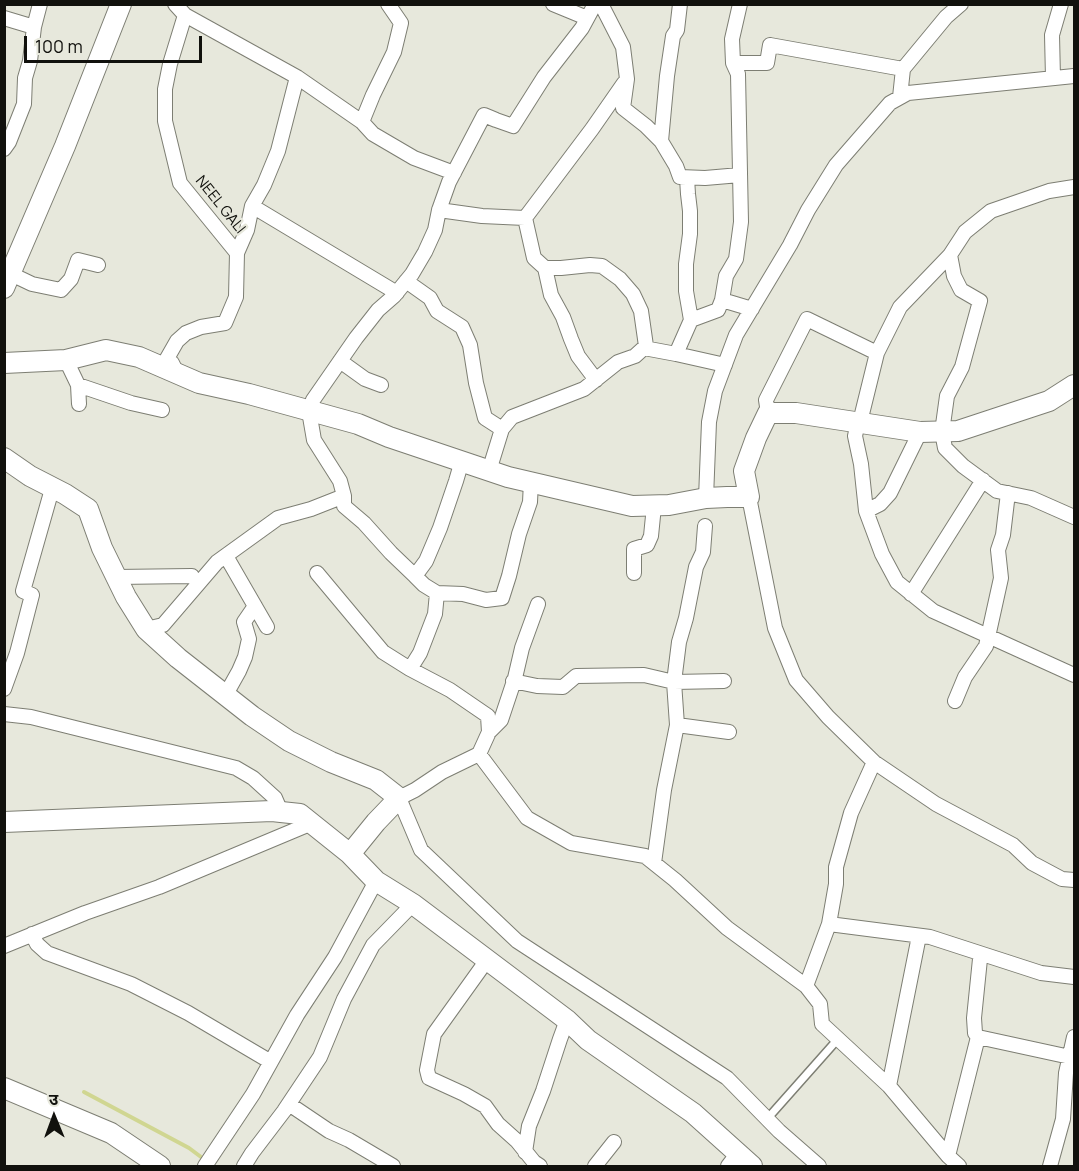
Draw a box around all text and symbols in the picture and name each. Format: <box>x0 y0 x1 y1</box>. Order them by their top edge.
scale bar <box>27 24 206 62</box>
text: 100 m <box>35 34 83 58</box>
street label: NEEL GALI <box>191 173 249 237</box>
north arrow <box>24 1087 84 1147</box>
text: उ <box>49 1088 59 1110</box>

